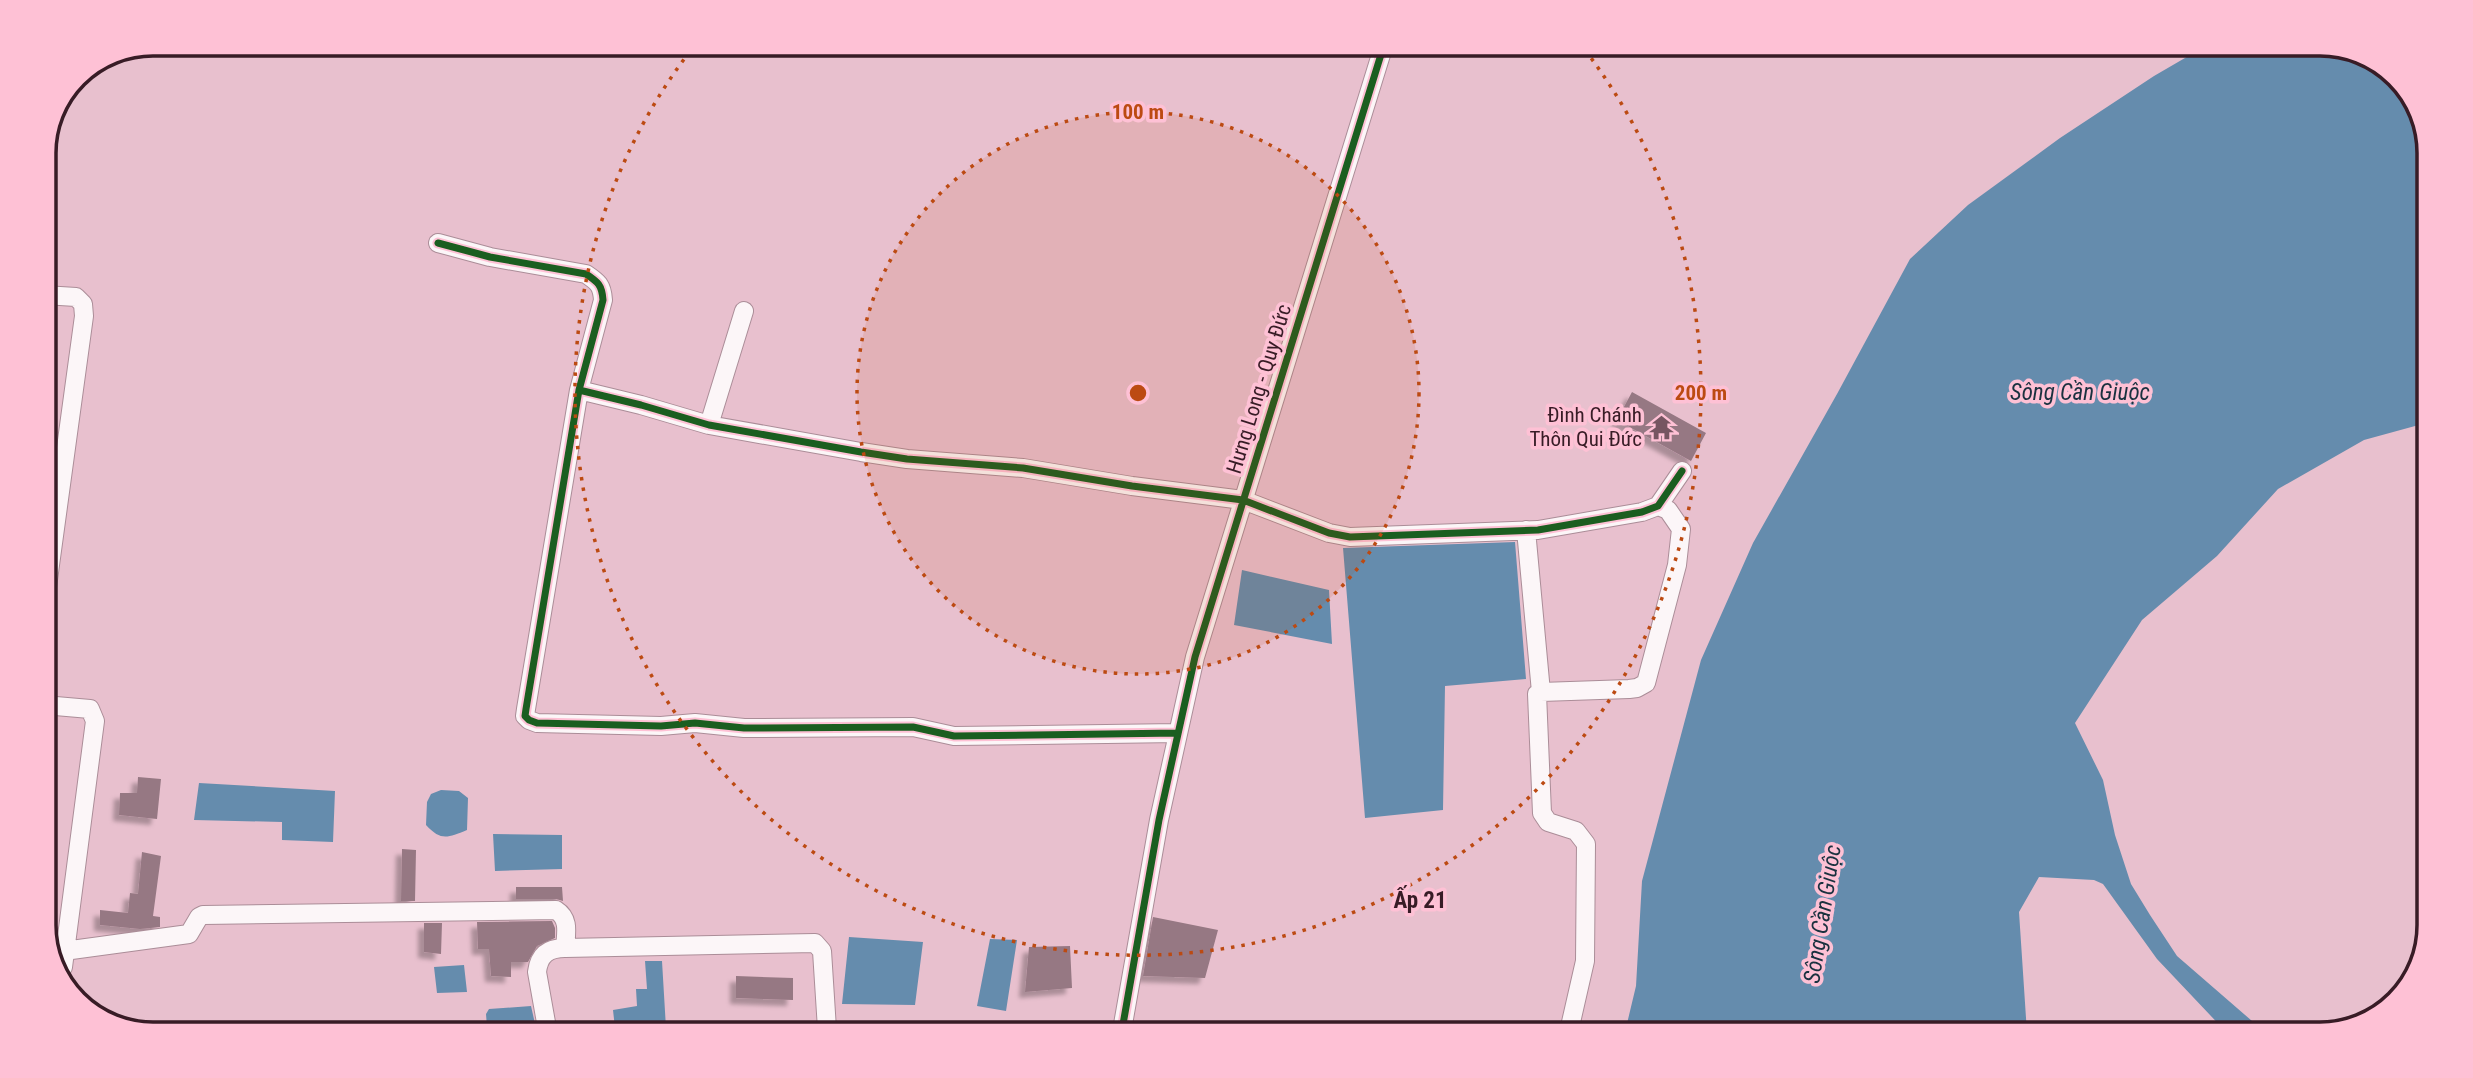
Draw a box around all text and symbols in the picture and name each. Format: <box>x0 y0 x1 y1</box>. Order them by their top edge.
text: 100 m <box>1112 100 1164 124</box>
street label: Hưng Long - Quy Đức <box>1222 301 1296 477</box>
water label: Sông Cần Giuộc <box>2010 379 2150 406</box>
centre of rings <box>1126 381 1150 405</box>
text: 200 m <box>1675 381 1727 405</box>
place label: Đình Chánh Thôn Qui Đức <box>1529 403 1642 451</box>
temple icon: Đình Chánh Thôn Qui Đức <box>1648 413 1676 441</box>
water label: Sông Cần Giuộc <box>1798 843 1847 985</box>
district label: Ấp 21 <box>1393 885 1447 914</box>

